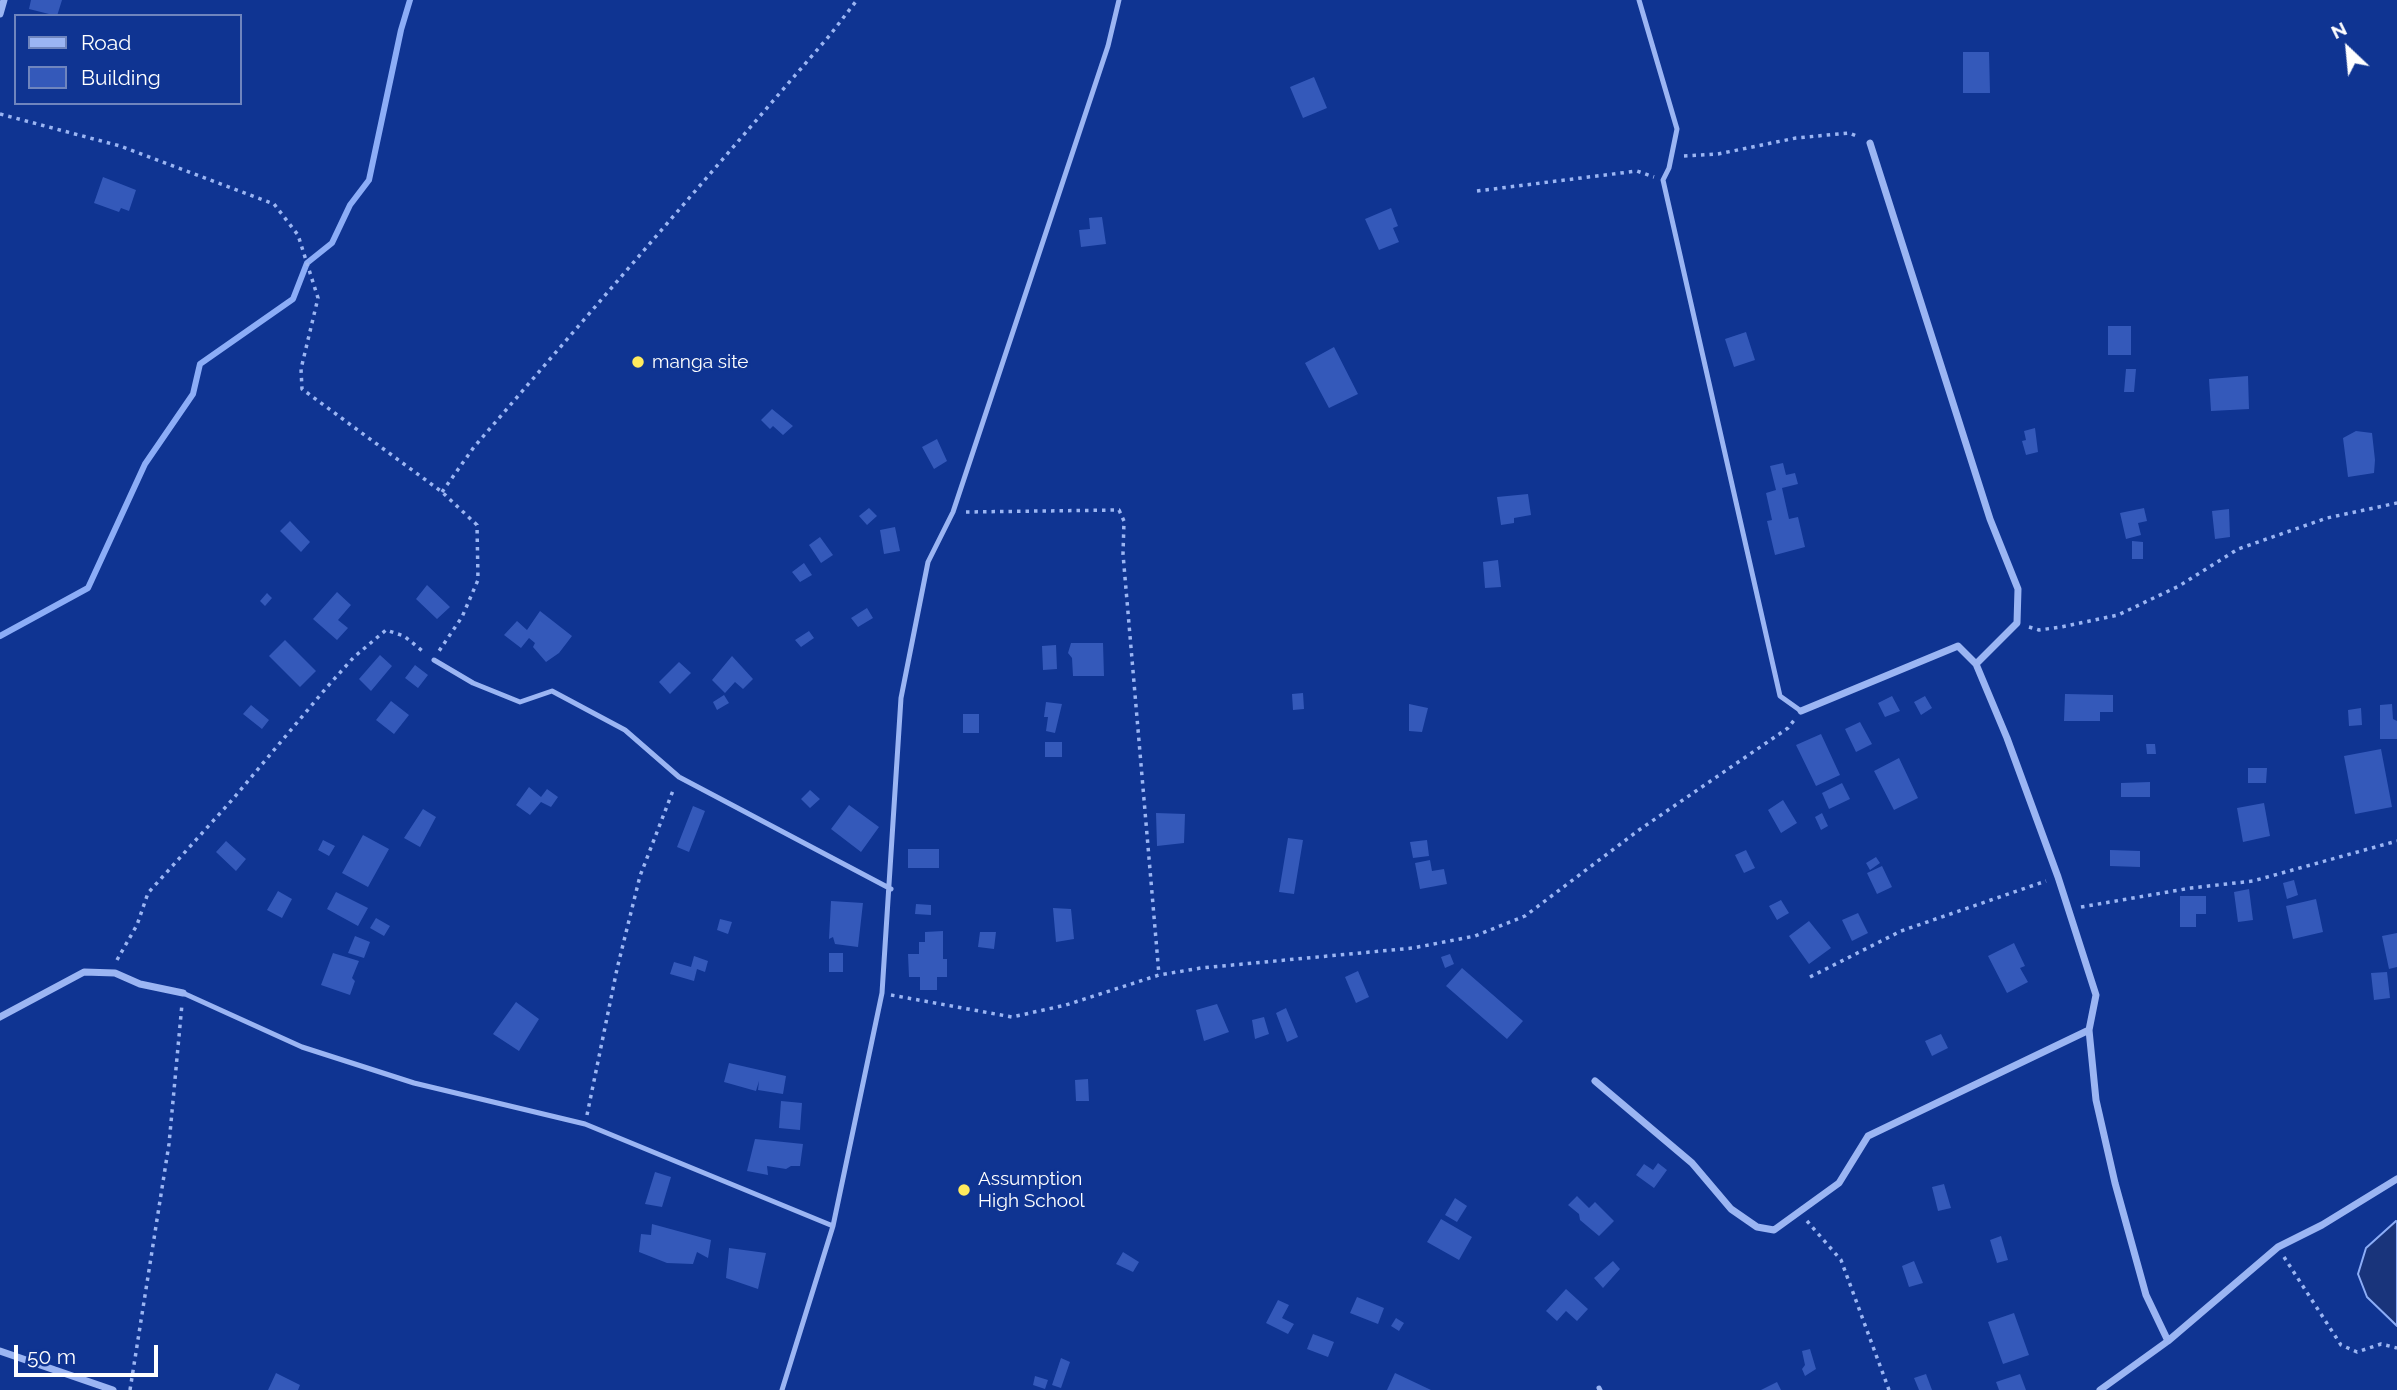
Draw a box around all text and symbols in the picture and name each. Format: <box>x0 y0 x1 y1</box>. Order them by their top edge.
legend <box>14 14 242 105</box>
north arrow <box>2313 14 2383 84</box>
text: N <box>2327 17 2350 43</box>
text: Road <box>81 30 131 55</box>
text: Building <box>81 65 161 90</box>
place label: manga site <box>652 351 749 373</box>
marker: manga site <box>630 354 646 370</box>
place label: Assumption High School <box>978 1168 1085 1212</box>
marker: Assumption High School <box>956 1182 972 1198</box>
scale bar <box>18 1330 161 1374</box>
text: 50 m <box>27 1344 76 1369</box>

